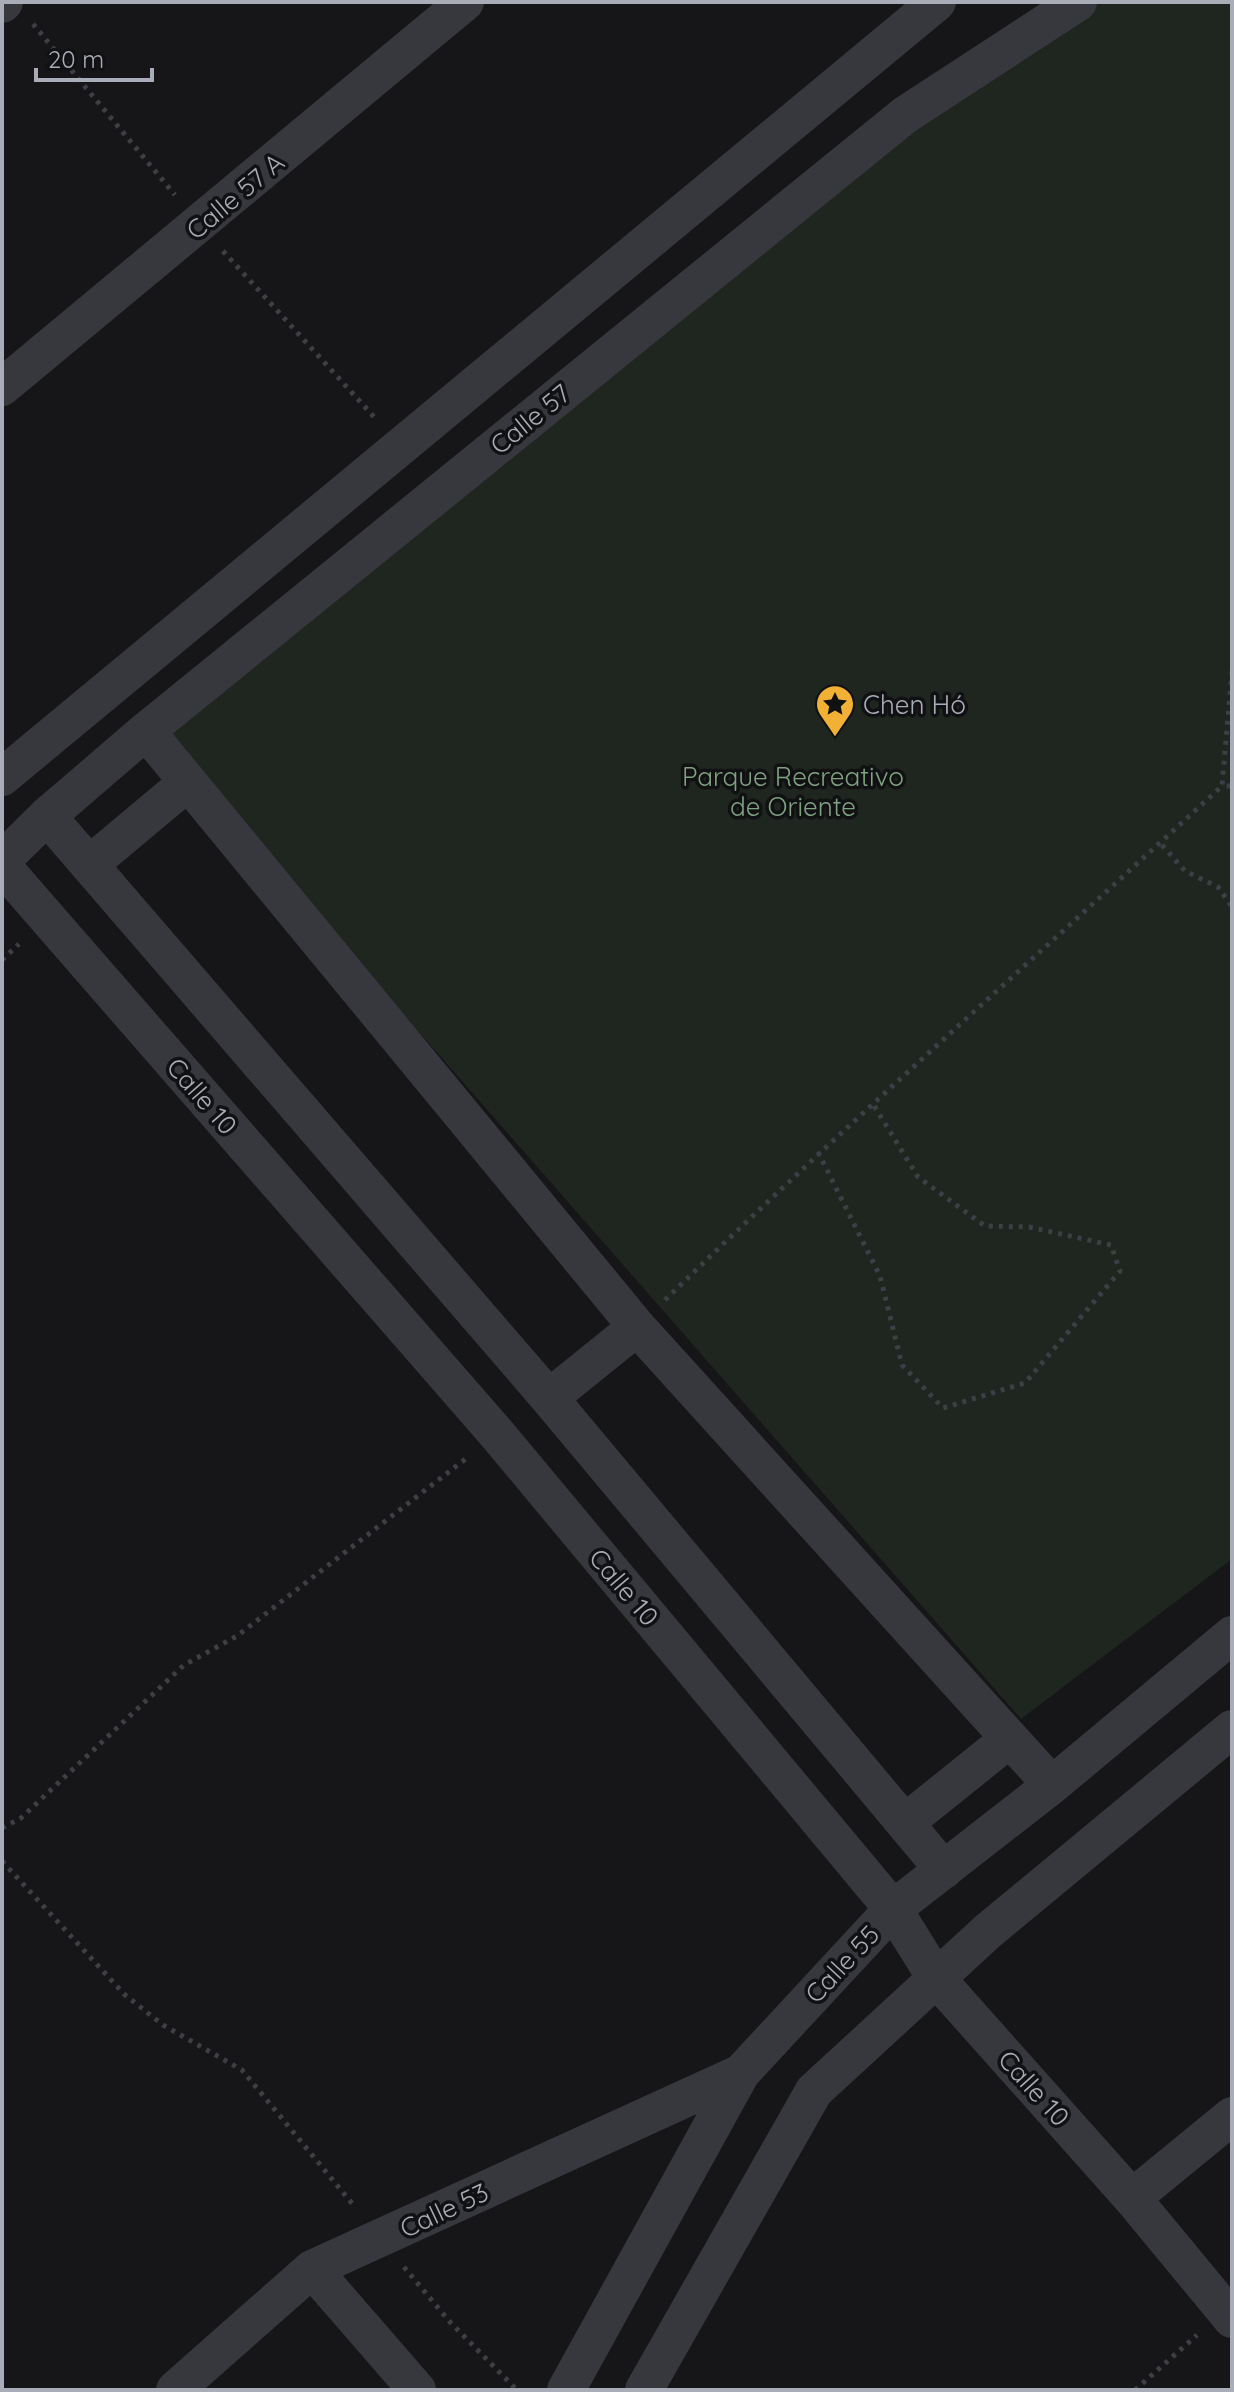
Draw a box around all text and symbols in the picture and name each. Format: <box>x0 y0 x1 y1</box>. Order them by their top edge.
scale bar <box>36 32 152 82</box>
text: 20 m <box>48 44 104 74</box>
street label: Calle 57 A <box>179 145 291 246</box>
street label: Calle 57 <box>483 377 577 461</box>
place icon: Chen Hó <box>814 683 856 738</box>
place label: Chen Hó <box>863 688 966 721</box>
park label: Parque Recreativo de Oriente <box>682 760 904 823</box>
street label: Calle 10 <box>160 1051 244 1141</box>
street label: Calle 10 <box>582 1541 666 1633</box>
street label: Calle 55 <box>798 1918 886 2010</box>
street label: Calle 10 <box>991 2043 1077 2133</box>
street label: Calle 53 <box>394 2175 494 2245</box>

